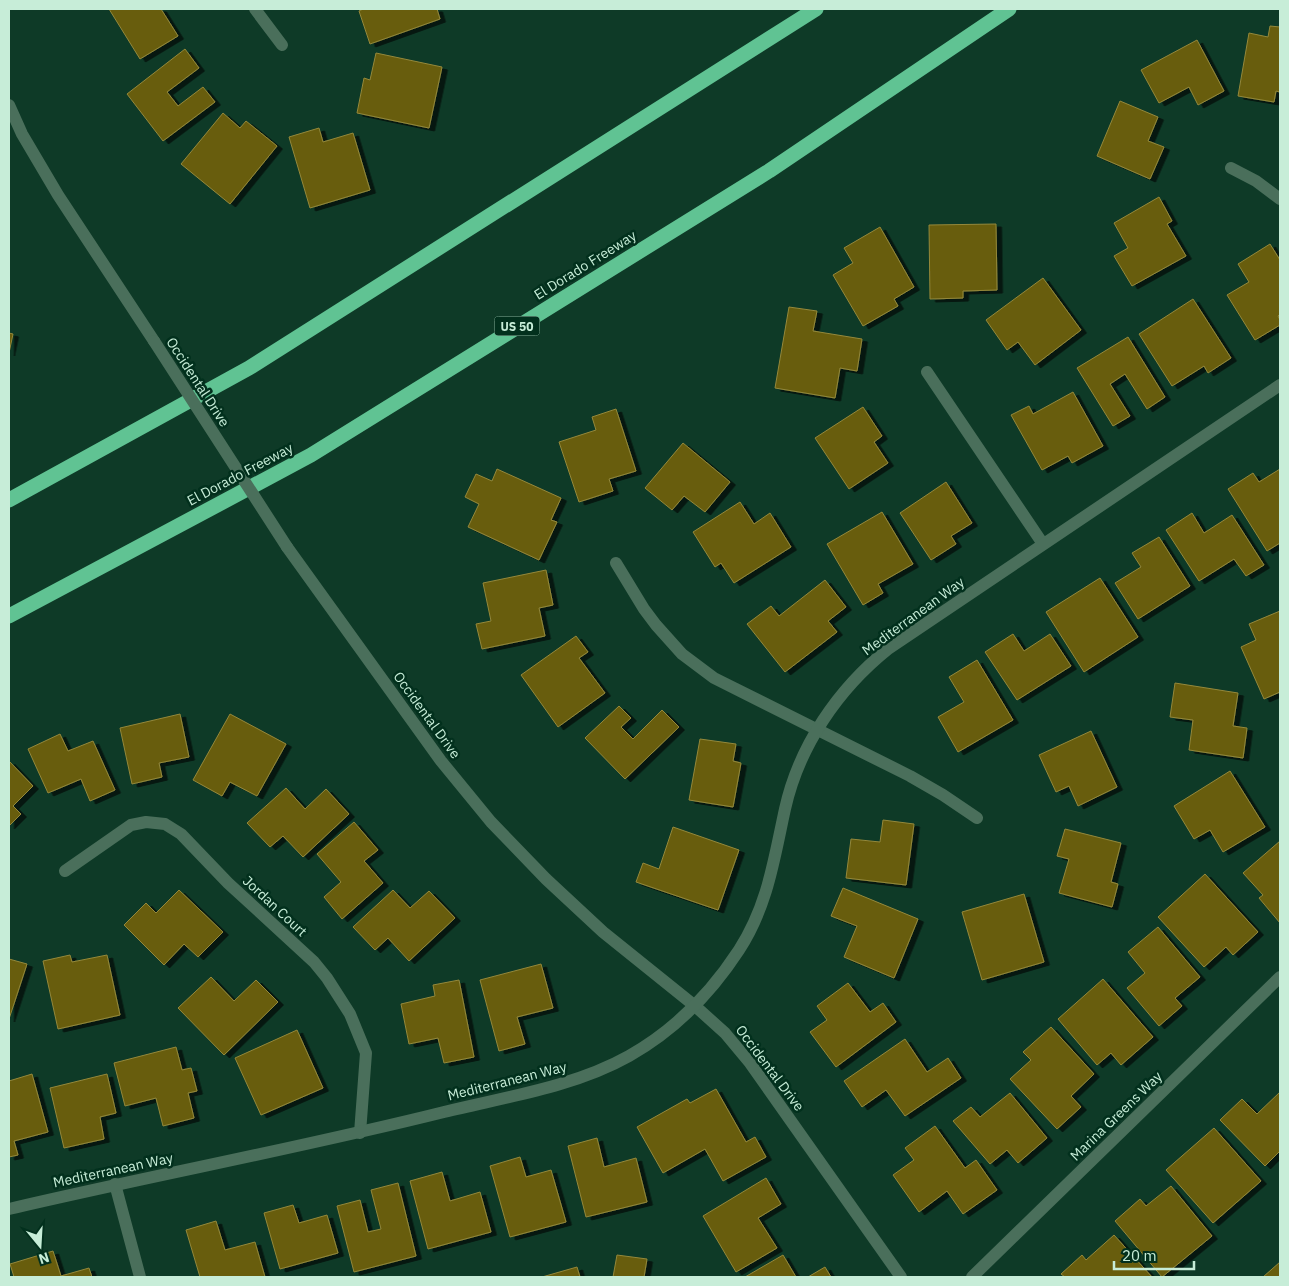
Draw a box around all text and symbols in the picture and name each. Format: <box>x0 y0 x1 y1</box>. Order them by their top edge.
street label: El Dorado Freeway <box>531 226 640 304</box>
road number: US 50 <box>494 316 540 336</box>
street label: Occidental Drive <box>162 334 234 430</box>
street label: El Dorado Freeway <box>184 439 296 509</box>
street label: Mediterranean Way <box>858 573 968 659</box>
street label: Occidental Drive <box>389 668 465 762</box>
street label: Jordan Court <box>239 872 311 940</box>
street label: Occidental Drive <box>732 1021 808 1115</box>
street label: Mediterranean Way <box>446 1058 568 1104</box>
street label: Marina Greens Way <box>1066 1067 1166 1165</box>
street label: Mediterranean Way <box>51 1149 175 1191</box>
north arrow <box>15 1221 65 1271</box>
scale bar <box>1114 1238 1194 1270</box>
text: 20 m <box>1122 1246 1157 1265</box>
text: N <box>36 1248 52 1268</box>

